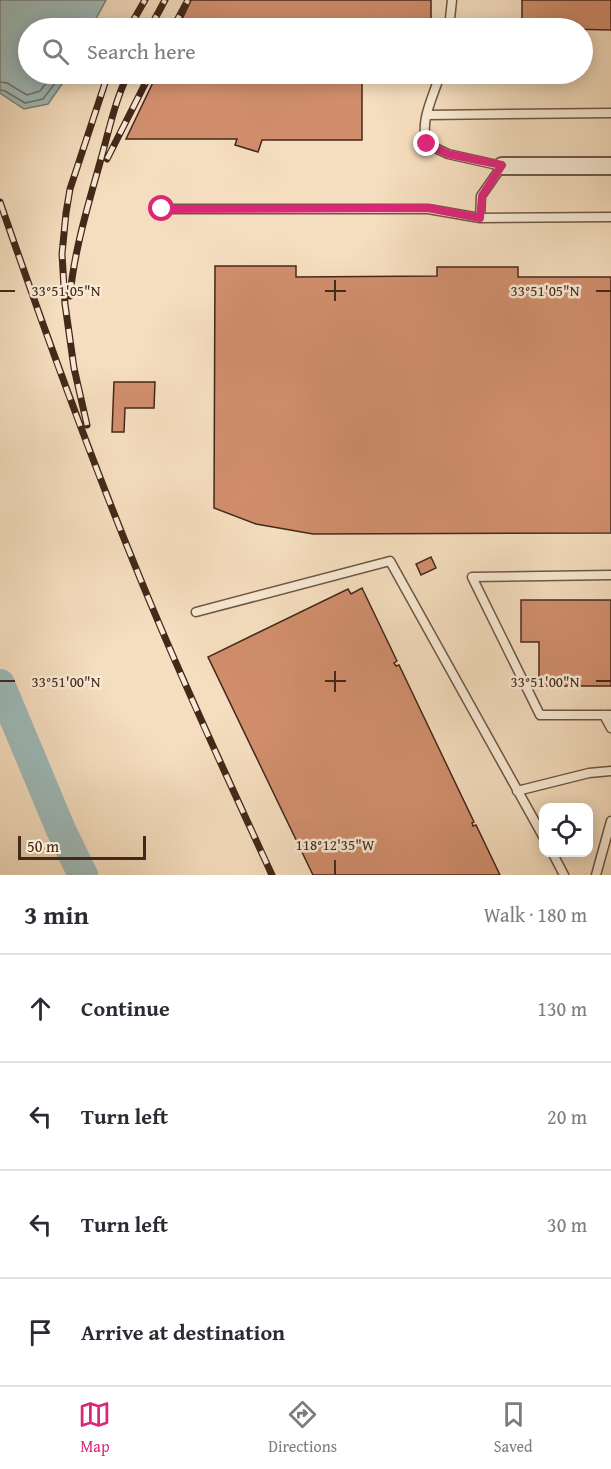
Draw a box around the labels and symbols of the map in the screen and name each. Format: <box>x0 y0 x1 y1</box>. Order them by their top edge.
route end <box>413 130 439 156</box>
route start <box>148 195 174 221</box>
text: 33°51'05"N <box>32 280 101 301</box>
text: 33°51'05"N <box>511 280 580 301</box>
text: 33°51'00"N <box>32 671 101 692</box>
text: 33°51'00"N <box>511 671 580 692</box>
scale bar <box>18 833 146 860</box>
text: 118°12'35"W <box>295 834 375 855</box>

